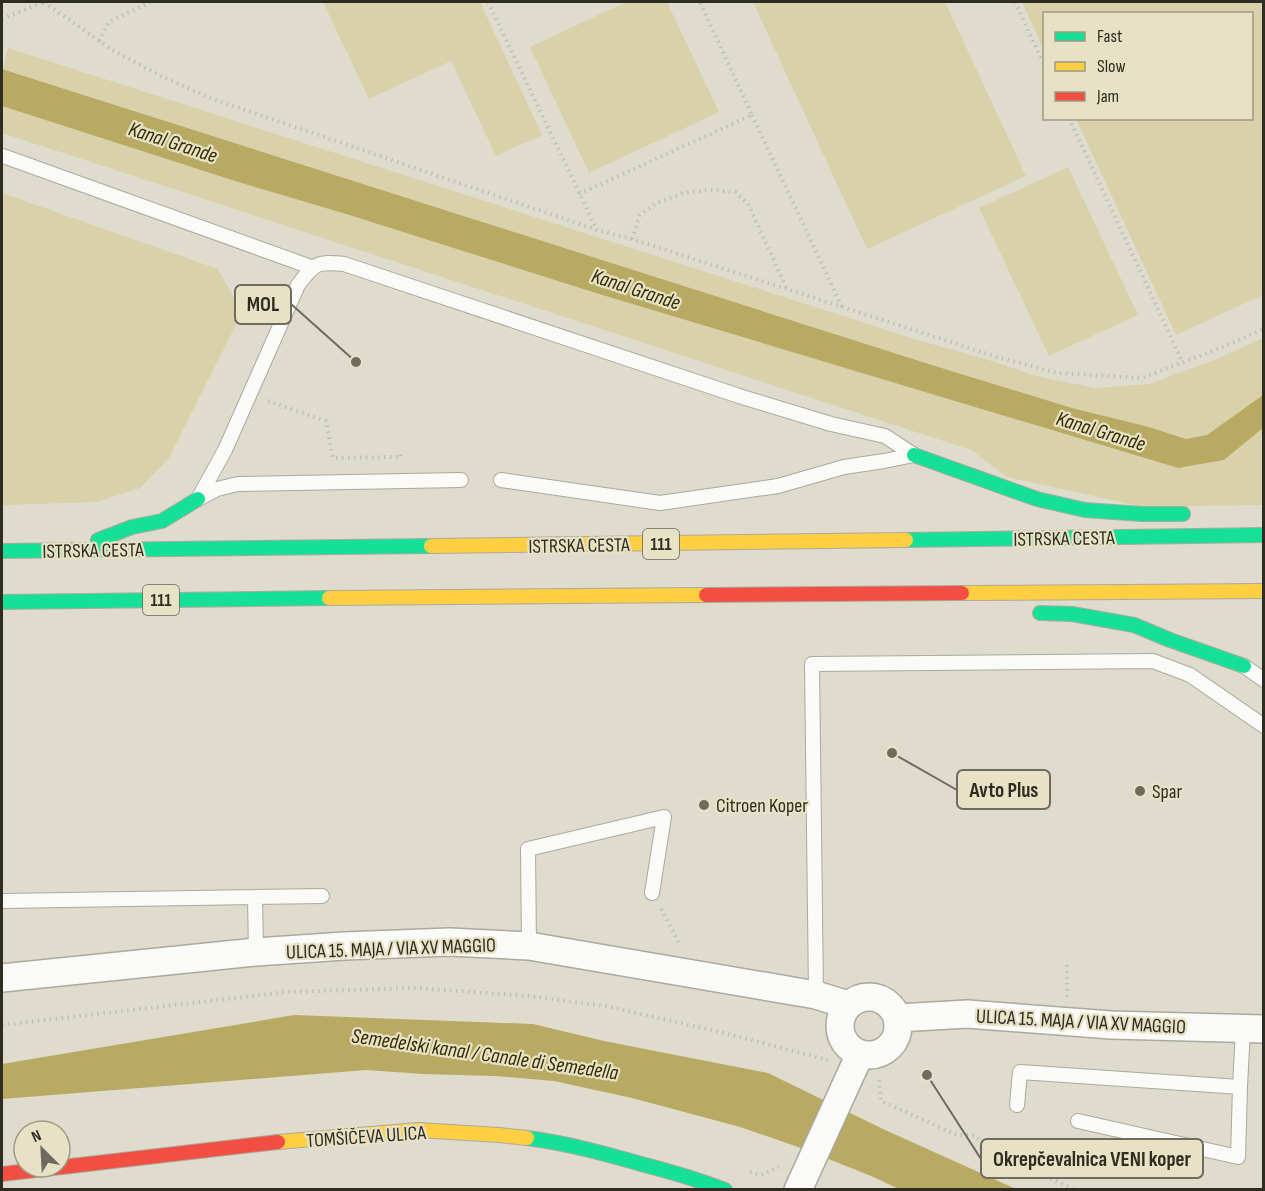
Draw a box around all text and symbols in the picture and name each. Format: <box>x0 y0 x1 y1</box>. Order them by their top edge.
legend <box>1043 12 1253 120</box>
text: Fast <box>1097 26 1123 47</box>
text: Slow <box>1097 56 1126 77</box>
text: Jam <box>1096 86 1119 107</box>
water label: Kanal Grande <box>125 116 220 169</box>
water label: Kanal Grande <box>588 263 683 316</box>
callout: MOL <box>235 285 291 324</box>
text: MOL <box>247 292 279 317</box>
water label: Kanal Grande <box>1053 406 1148 457</box>
street label: ISTRSKA CESTA <box>1013 526 1115 552</box>
road number: 111 <box>643 529 679 559</box>
street label: ISTRSKA CESTA <box>528 533 630 559</box>
street label: ISTRSKA CESTA <box>42 538 144 564</box>
road number: 111 <box>143 585 179 615</box>
callout: Avto Plus <box>957 770 1050 809</box>
text: Avto Plus <box>969 778 1038 803</box>
place label: Spar <box>1152 780 1183 804</box>
marker: Spar <box>1133 784 1147 798</box>
place label: Citroen Koper <box>716 794 808 818</box>
marker: Citroen Koper <box>697 798 711 812</box>
street label: ULICA 15. MAJA / VIA XV MAGGIO <box>286 933 496 965</box>
street label: ULICA 15. MAJA / VIA XV MAGGIO <box>975 1005 1186 1039</box>
water label: Semedelski kanal / Canale di Semedella <box>350 1023 620 1086</box>
north arrow <box>12 1119 72 1179</box>
street label: TOMŠIČEVA ULICA <box>305 1121 427 1153</box>
text: N <box>29 1126 44 1147</box>
callout: Okrepčevalnica VENI koper <box>981 1139 1203 1178</box>
text: Okrepčevalnica VENI koper <box>993 1147 1191 1172</box>

